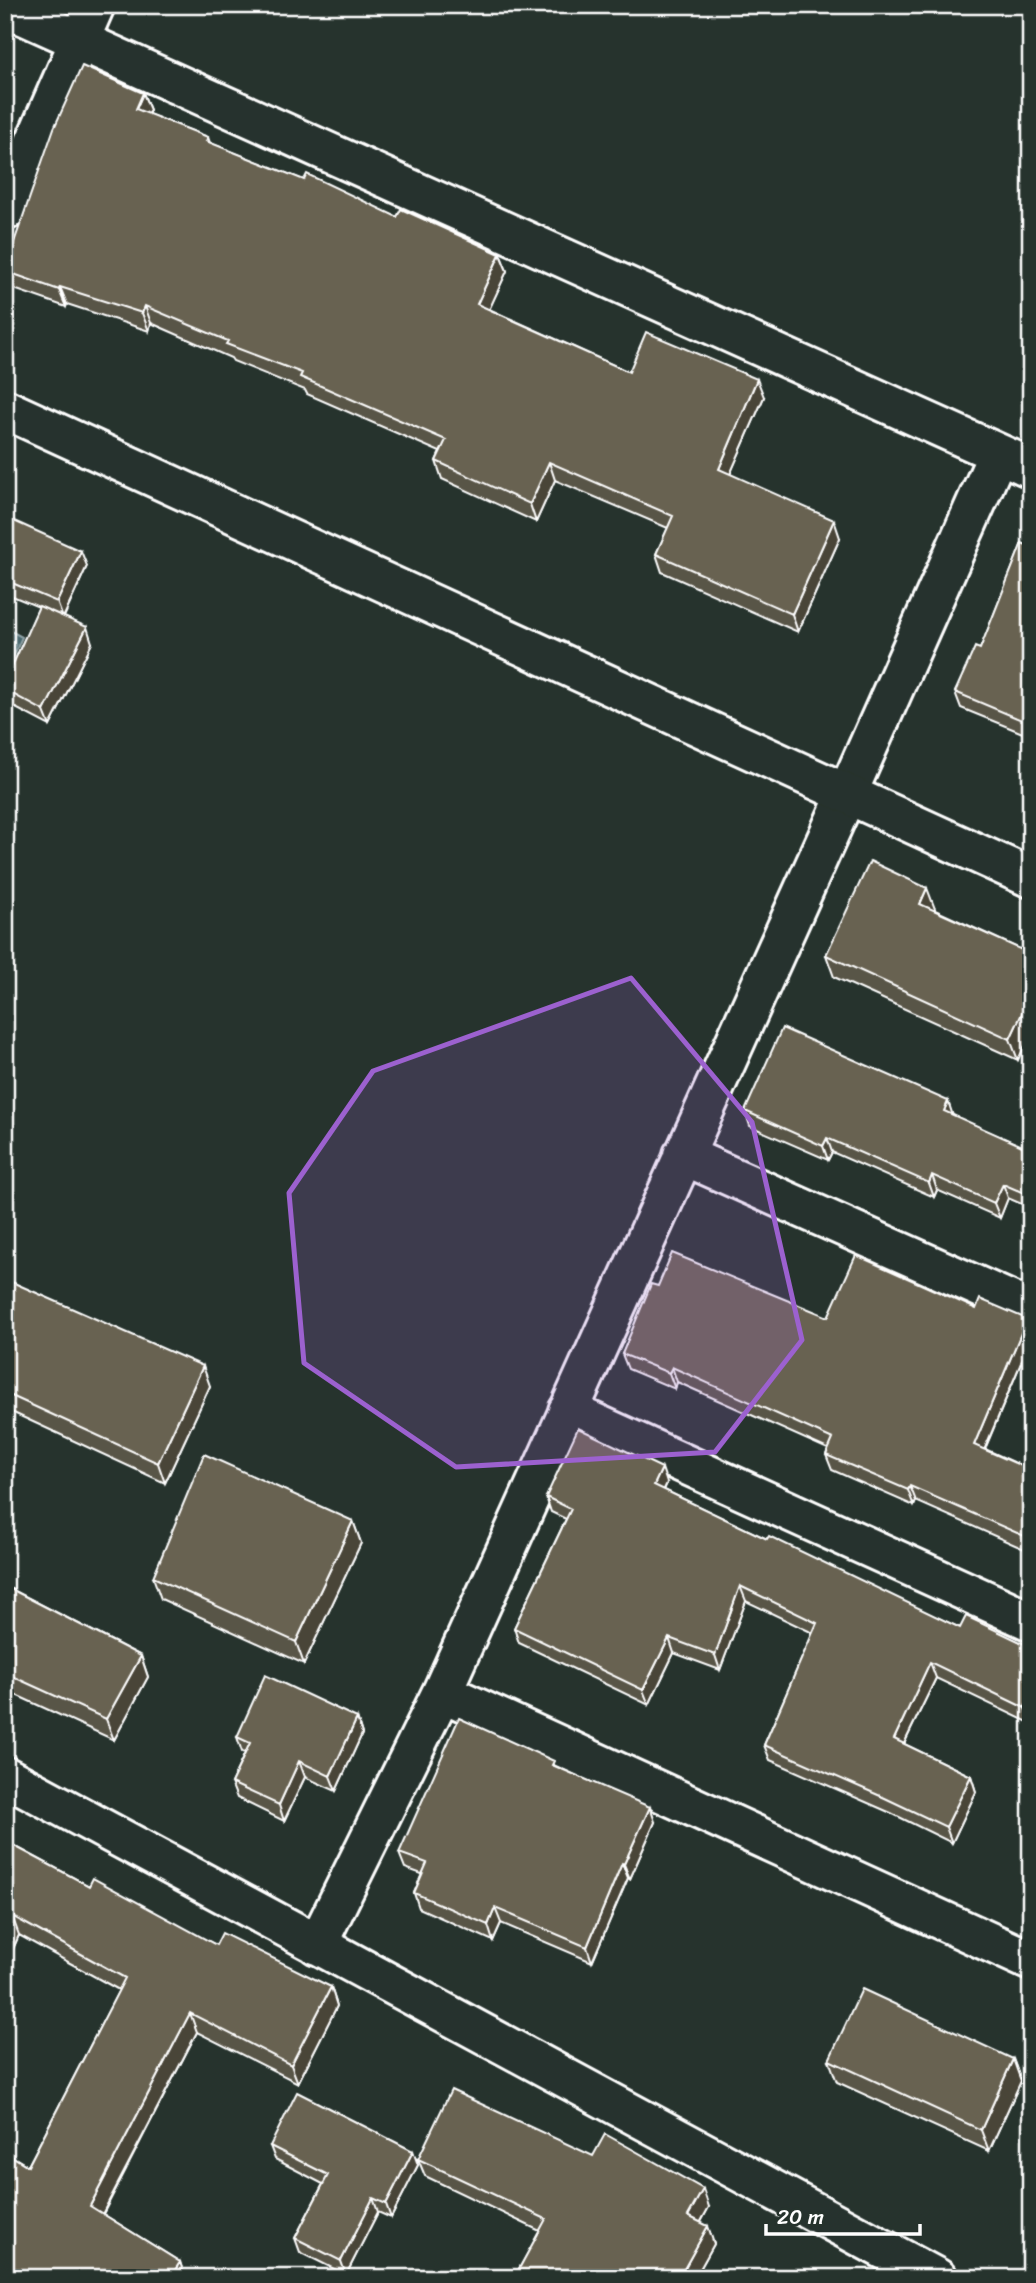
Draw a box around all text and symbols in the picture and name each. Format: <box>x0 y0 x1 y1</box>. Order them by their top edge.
scale bar <box>766 2192 920 2236</box>
text: 20 m <box>777 2198 824 2236</box>

